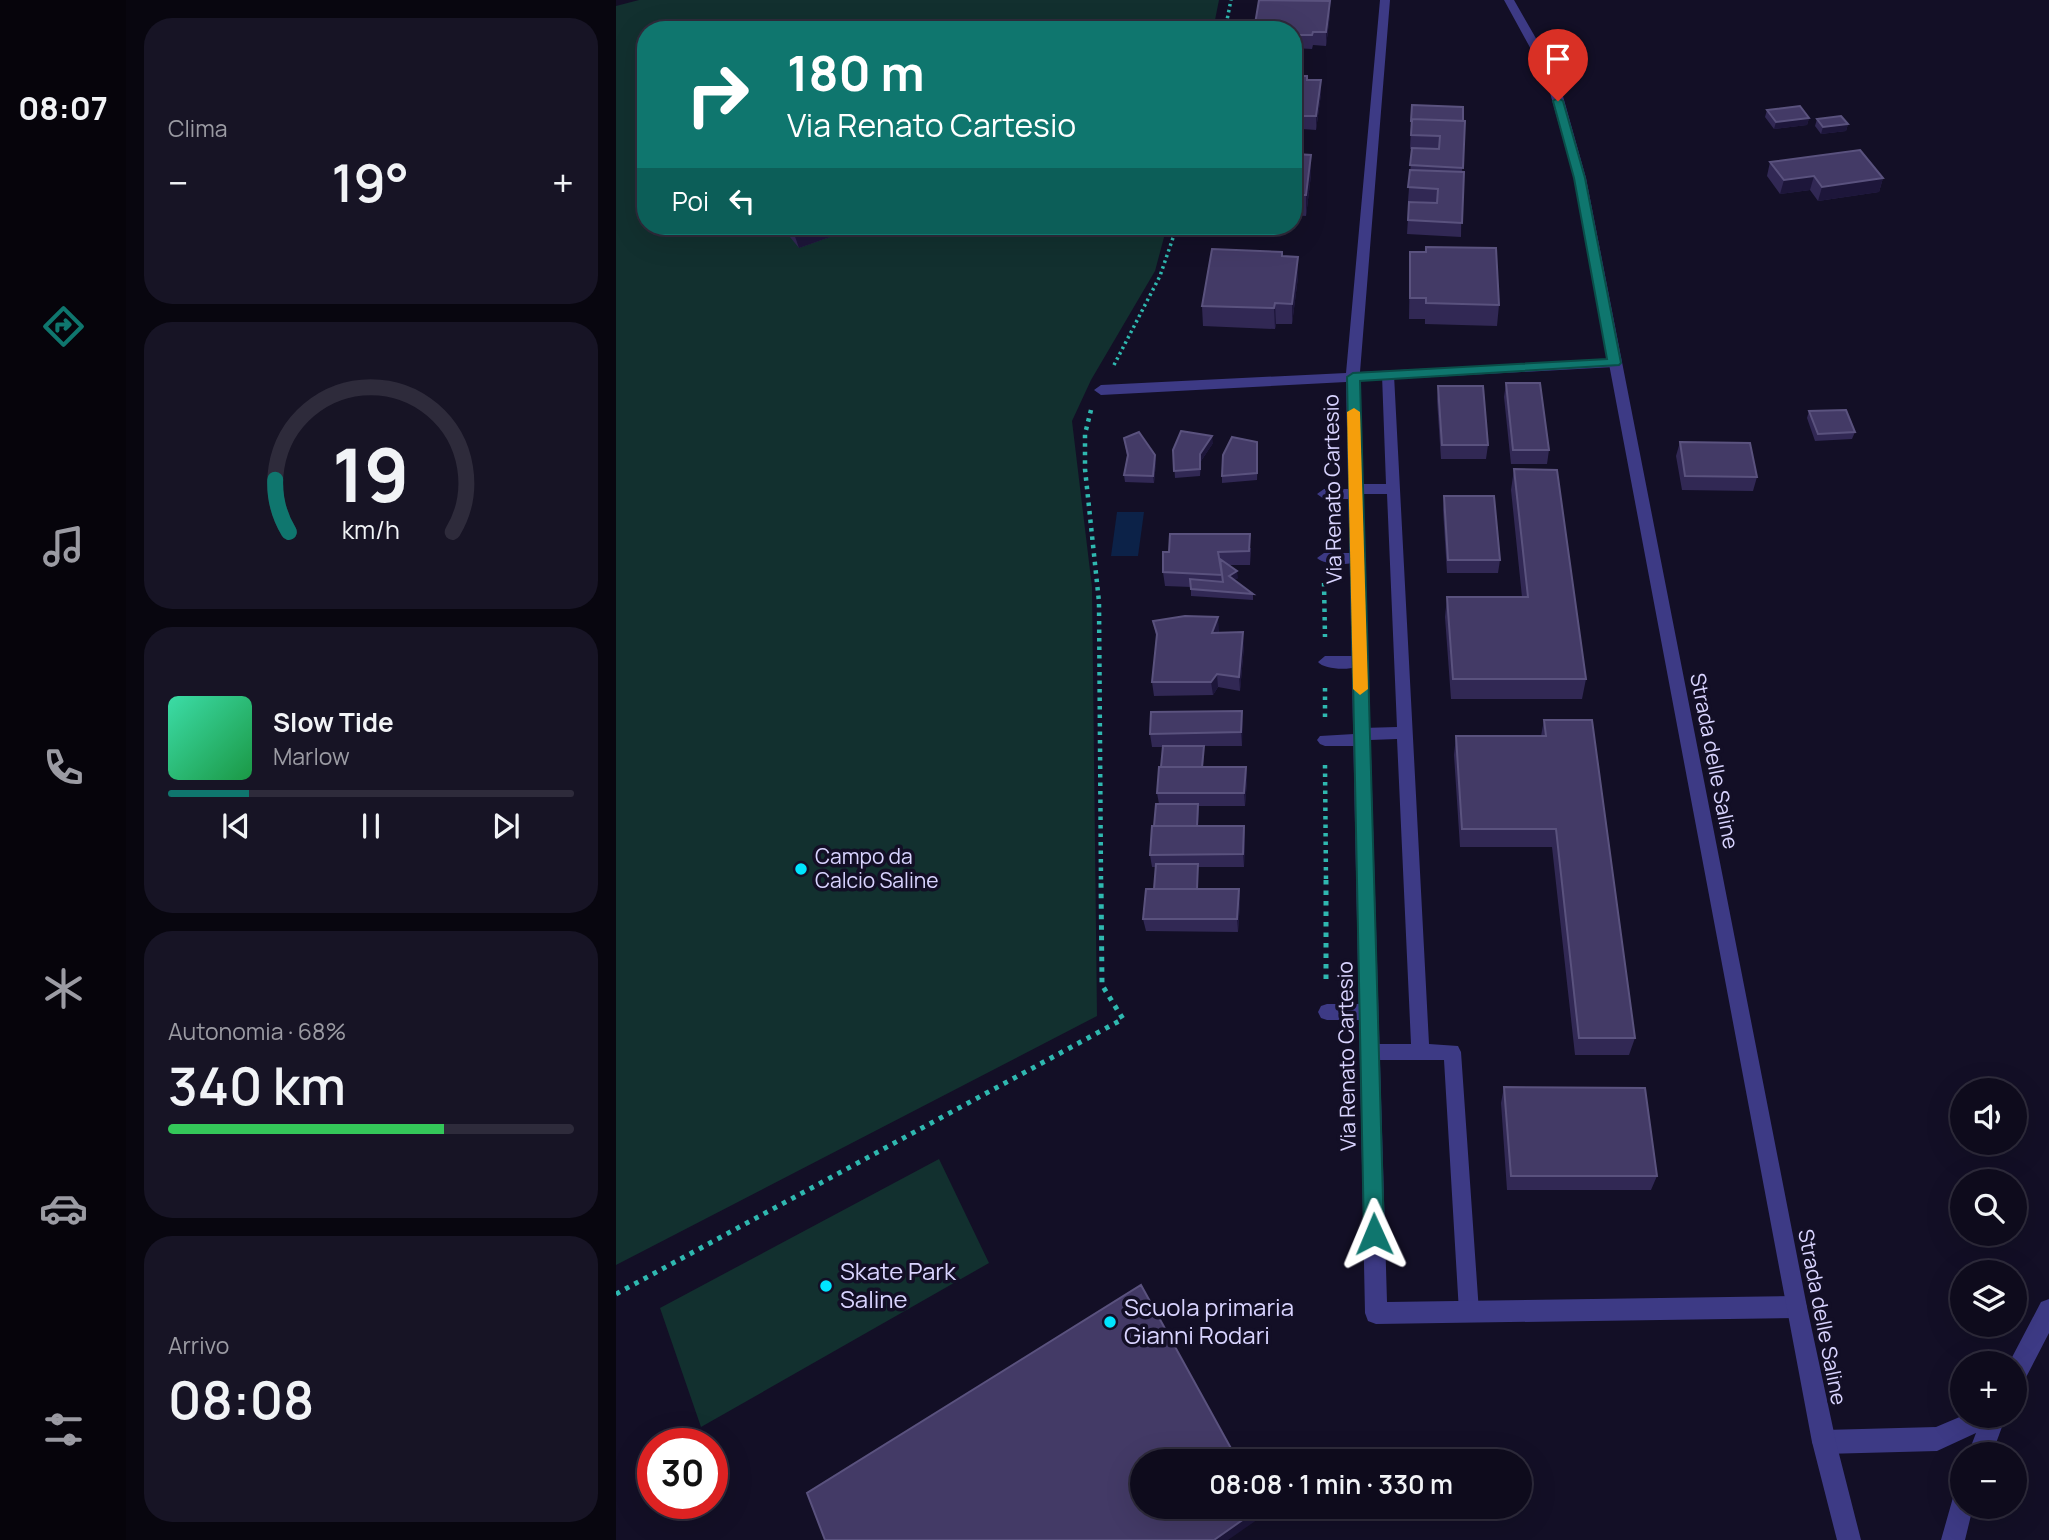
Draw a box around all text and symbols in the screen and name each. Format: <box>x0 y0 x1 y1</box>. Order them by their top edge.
pin <box>1528 29 1588 101</box>
text: 180 m <box>787 39 925 106</box>
icon: arrive <box>1539 40 1577 78</box>
icon: right <box>672 49 763 140</box>
text: 08:07 <box>18 86 108 130</box>
text: Via Renato Cartesio <box>787 103 1076 147</box>
text: Clima <box>168 112 227 144</box>
text: 19° <box>331 147 409 218</box>
text: − <box>168 156 189 208</box>
text: + <box>552 156 574 208</box>
icon: left <box>723 182 761 220</box>
text: Poi <box>672 183 709 219</box>
icon: directions <box>39 302 88 351</box>
street label: Via Renato Cartesio <box>1316 394 1348 584</box>
text: 19 <box>332 424 410 524</box>
text: km/h <box>342 511 400 546</box>
icon: music <box>39 522 88 571</box>
street label: Strada delle Saline <box>1684 670 1746 851</box>
text: Slow Tide <box>273 704 394 740</box>
text: Marlow <box>273 740 350 772</box>
icon: phone <box>39 743 88 792</box>
icon: previous <box>217 807 255 845</box>
icon: pause <box>352 807 390 845</box>
icon: next <box>487 807 525 845</box>
place label: Campo da Calcio Saline <box>815 842 939 894</box>
marker: Campo da Calcio Saline <box>793 861 809 877</box>
street label: Via Renato Cartesio <box>1330 961 1362 1151</box>
icon: climate <box>39 964 88 1013</box>
text: Autonomia · 68% <box>168 1015 346 1047</box>
text: 340 km <box>168 1050 346 1121</box>
map controls <box>1950 1078 2027 1519</box>
button: sound <box>1950 1078 2027 1155</box>
button: search <box>1950 1169 2027 1246</box>
icon: car <box>39 1184 88 1233</box>
position arrow <box>1337 1197 1411 1271</box>
street label: Strada delle Saline <box>1792 1226 1854 1407</box>
place label: Skate Park Saline <box>840 1254 957 1315</box>
button: layers <box>1950 1260 2027 1337</box>
marker: Skate Park Saline <box>818 1278 834 1294</box>
place label: Scuola primaria Gianni Rodari <box>1124 1290 1294 1351</box>
marker: Scuola primaria Gianni Rodari <box>1102 1314 1118 1330</box>
text: Arrivo <box>168 1329 229 1361</box>
button: + <box>1950 1351 2027 1428</box>
text: 08:08 <box>168 1364 314 1435</box>
icon: filters <box>39 1405 88 1454</box>
speed limit sign: 30 <box>637 1428 728 1519</box>
button: − <box>1950 1442 2027 1519</box>
text: 08:08 · 1 min · 330 m <box>1209 1466 1453 1502</box>

